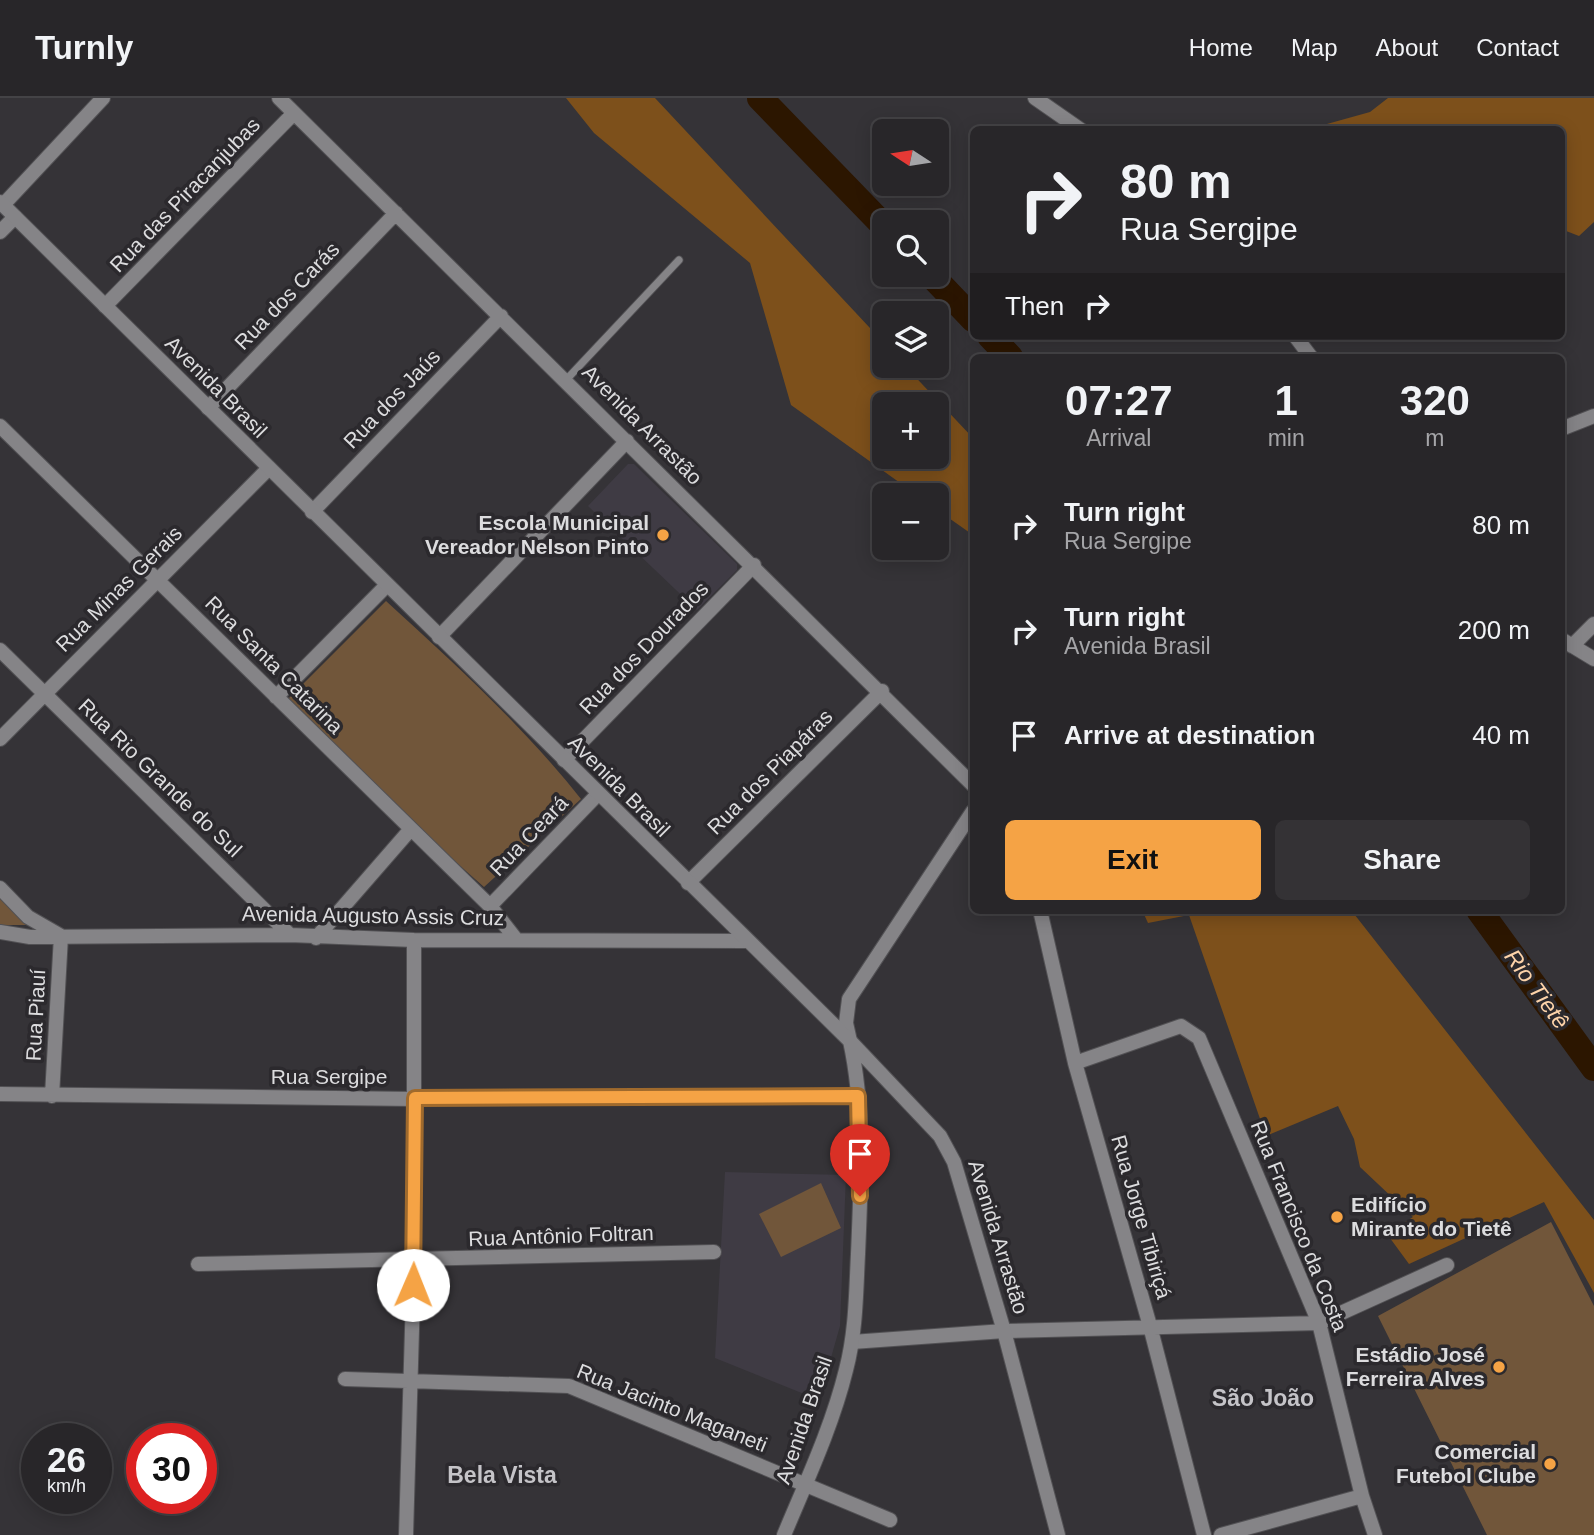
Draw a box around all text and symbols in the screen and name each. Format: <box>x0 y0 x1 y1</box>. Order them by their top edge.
text: Turnly <box>35 29 133 66</box>
text: Home <box>1189 34 1253 61</box>
text: Map <box>1291 34 1338 61</box>
text: About <box>1376 34 1438 61</box>
text: Contact <box>1476 34 1559 61</box>
street label: Rua das Piracanjubas <box>105 113 264 277</box>
north arrow <box>872 119 948 196</box>
map controls <box>872 119 949 560</box>
icon: right <box>1005 154 1096 245</box>
text: 80 m <box>1120 154 1232 208</box>
button: search <box>872 210 949 287</box>
text: Rua Sergipe <box>1120 211 1298 247</box>
street label: Rua dos Carás <box>230 237 344 354</box>
icon: right <box>1078 287 1116 325</box>
text: Then <box>1005 291 1064 321</box>
button: layers <box>872 301 949 378</box>
street label: Avenida Brasil <box>161 331 272 442</box>
street label: Rua dos Jaús <box>339 344 445 453</box>
street label: Avenida Arrastão <box>578 360 707 489</box>
text: 07:27 <box>1065 377 1173 424</box>
text: 1 <box>1274 377 1298 424</box>
text: 320 <box>1400 377 1470 424</box>
button: + <box>872 392 949 469</box>
text: Arrival <box>1086 425 1151 451</box>
text: min <box>1268 425 1305 451</box>
text: m <box>1425 425 1444 451</box>
button: − <box>872 483 949 560</box>
text: Turn right <box>1064 497 1185 527</box>
icon: right <box>1005 507 1043 545</box>
text: 80 m <box>1472 510 1530 540</box>
place label: Escola Municipal Vereador Nelson Pinto <box>425 511 649 558</box>
street label: Rua Minas Gerais <box>51 521 186 656</box>
marker: Escola Municipal Vereador Nelson Pinto <box>655 527 671 543</box>
text: Rua Sergipe <box>1064 528 1192 554</box>
street label: Rua dos Dourados <box>575 577 713 719</box>
street label: Rua Santa Catarina <box>201 591 348 738</box>
text: Turn right <box>1064 602 1185 632</box>
icon: right <box>1005 612 1043 650</box>
text: 200 m <box>1458 615 1530 645</box>
text: Avenida Brasil <box>1064 633 1211 659</box>
street label: Rua Rio Grande do Sul <box>74 694 246 861</box>
street label: Rua dos Piapáras <box>702 704 837 839</box>
icon: arrive <box>1005 717 1043 755</box>
text: Arrive at destination <box>1064 720 1315 750</box>
text: 40 m <box>1472 720 1530 750</box>
street label: Avenida Brasil <box>564 730 675 841</box>
street label: Rua Ceará <box>485 791 572 880</box>
button: Exit <box>1005 820 1261 900</box>
button: Share <box>1275 820 1530 900</box>
street label: Avenida Augusto Assis Cruz <box>242 902 504 929</box>
water label: Rio Tietê <box>1499 944 1575 1034</box>
street label: Rua Piauí <box>22 968 49 1062</box>
street label: Rua Sergipe <box>271 1065 387 1088</box>
street label: Rua Francisco da Costa <box>1247 1117 1352 1335</box>
pin <box>830 1124 890 1196</box>
street label: Rua Jorge Tibiriçá <box>1107 1132 1176 1302</box>
icon: arrive <box>841 1135 879 1173</box>
street label: Avenida Arrastão <box>964 1157 1033 1317</box>
place label: Edifício Mirante do Tietê <box>1351 1193 1512 1240</box>
marker: Edifício Mirante do Tietê <box>1329 1209 1345 1225</box>
street label: Rua Antônio Foltran <box>468 1221 654 1250</box>
position arrow <box>376 1248 450 1322</box>
place label: Estádio José Ferreira Alves <box>1346 1343 1485 1390</box>
street label: Avenida Brasil <box>771 1353 836 1487</box>
street label: Rua Jacinto Maganeti <box>574 1359 771 1456</box>
marker: Estádio José Ferreira Alves <box>1491 1359 1507 1375</box>
district label: São João <box>1212 1385 1314 1411</box>
speed limit sign: 30 <box>126 1423 217 1514</box>
text: 26 <box>47 1440 86 1479</box>
place label: Comercial Futebol Clube <box>1396 1440 1536 1487</box>
marker: Comercial Futebol Clube <box>1542 1456 1558 1472</box>
district label: Bela Vista <box>447 1462 557 1488</box>
text: km/h <box>47 1476 86 1496</box>

